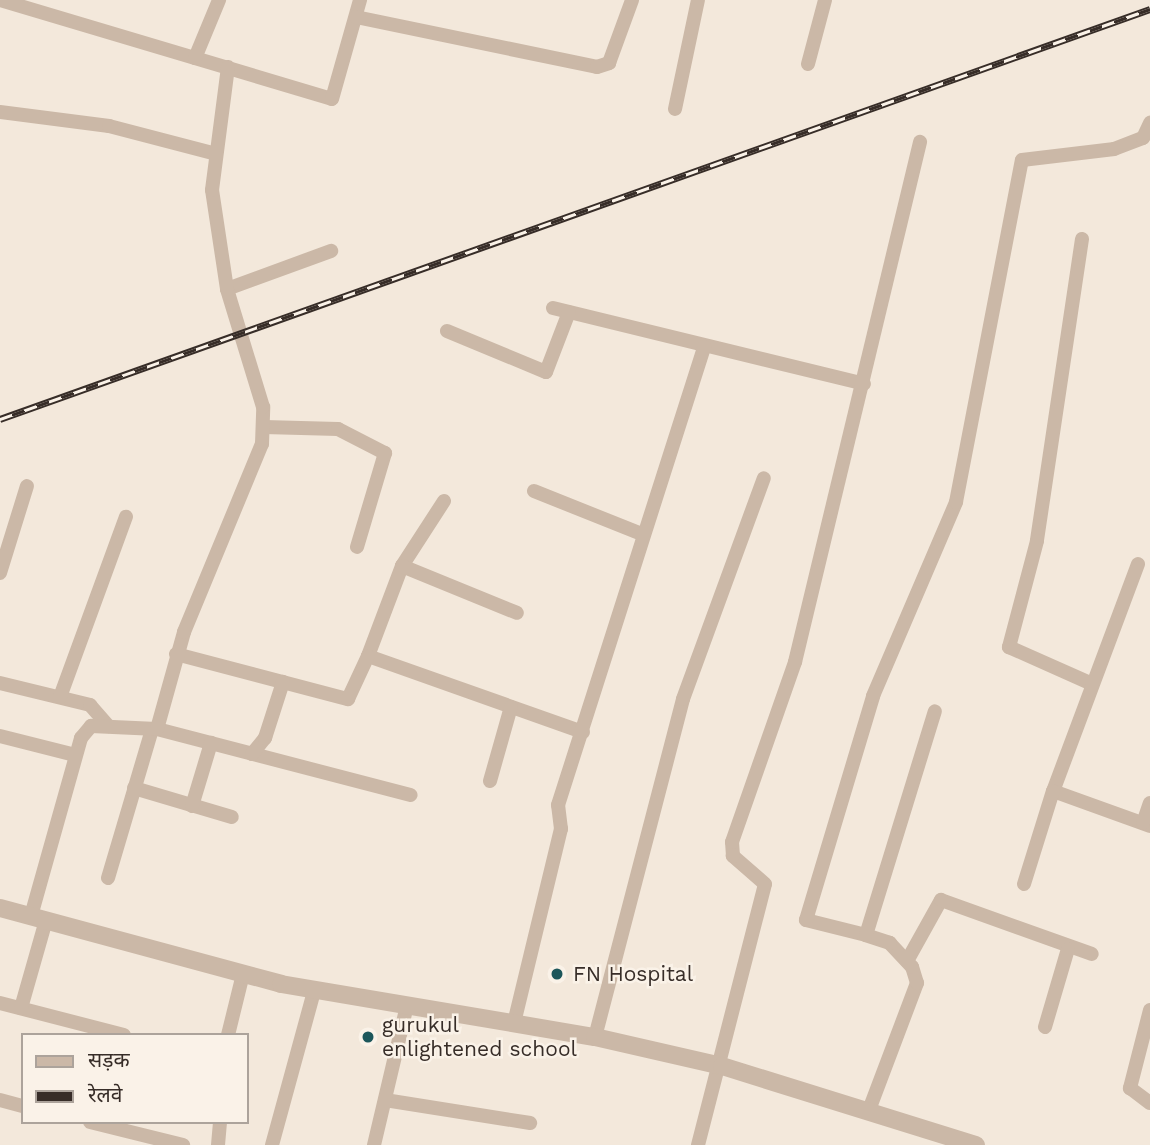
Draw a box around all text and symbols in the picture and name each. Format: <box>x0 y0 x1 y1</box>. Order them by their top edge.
place label: FN Hospital <box>573 961 693 987</box>
marker: FN Hospital <box>547 964 567 984</box>
place label: gurukul enlightened school <box>382 1012 577 1062</box>
marker: gurukul enlightened school <box>360 1029 376 1045</box>
legend <box>21 1033 248 1124</box>
text: सड़क <box>88 1047 130 1072</box>
text: रेलवे <box>88 1082 123 1107</box>

